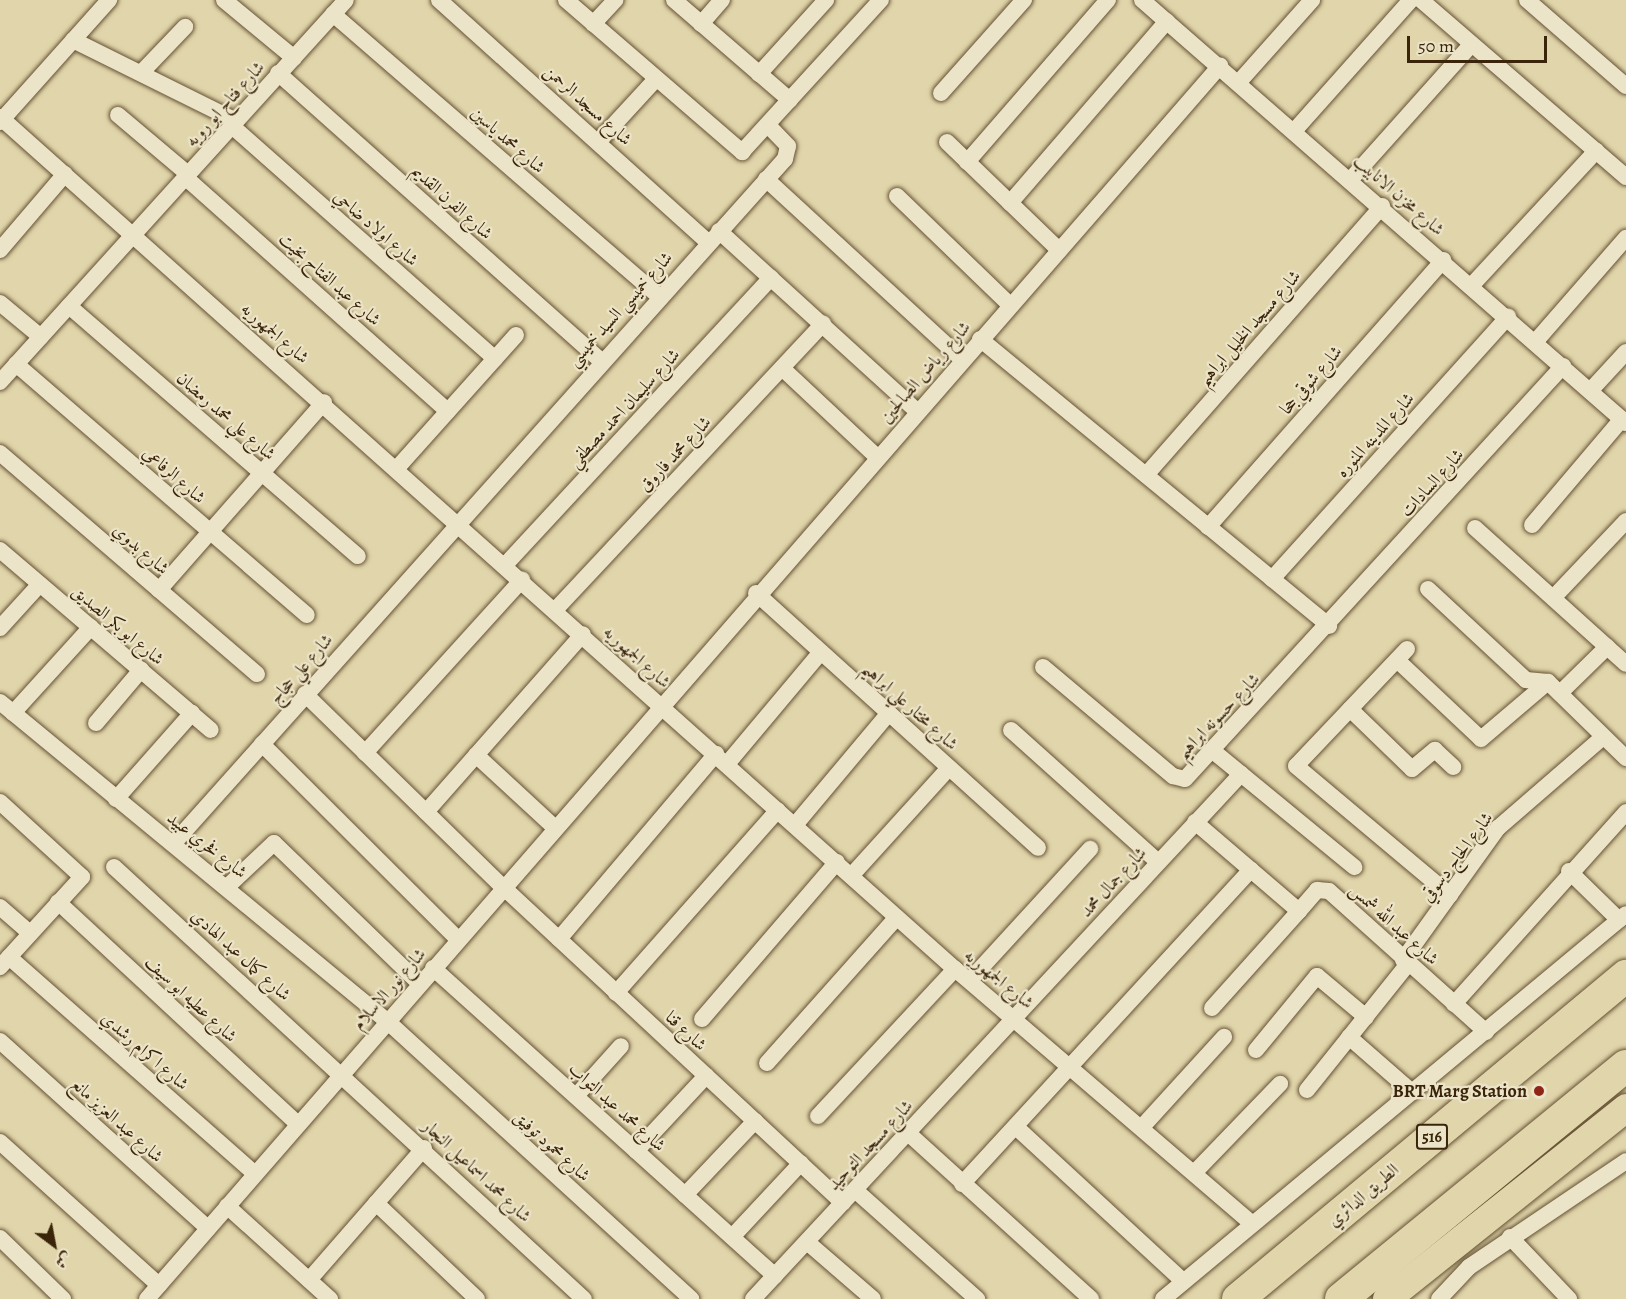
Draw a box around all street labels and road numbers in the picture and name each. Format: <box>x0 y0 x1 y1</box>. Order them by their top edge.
street label: شارع فتاح ابو رويه <box>181 57 269 151</box>
street label: شارع مسجد الرحمن <box>540 60 636 150</box>
street label: شارع محمد ياسين <box>466 102 550 178</box>
street label: شارع مخزن الانابيب <box>1349 150 1449 240</box>
street label: شارع الفرن القديم <box>407 160 497 244</box>
street label: شارع اولاد ضاحي <box>329 185 423 271</box>
street label: شارع عبد الفتاح بخيت <box>275 228 385 330</box>
street label: شارع خميسي السيد خميسي <box>563 247 677 371</box>
street label: شارع مسجد الخليل ابراهيم <box>1193 266 1305 390</box>
street label: شارع الجمهوريه <box>237 298 313 368</box>
street label: شارع رياض الصالحين <box>875 317 975 427</box>
street label: شارع شوقي جحا <box>1275 341 1347 419</box>
street label: شارع سليمان احمد مصطفي <box>563 344 685 472</box>
street label: شارع علي محمد رمضان <box>172 367 280 465</box>
street label: شارع المدينه المنوره <box>1331 388 1419 482</box>
street label: شارع محمد فاروق <box>634 411 716 497</box>
street label: شارع الرفاعي <box>138 442 210 508</box>
street label: شارع السادات <box>1396 444 1468 522</box>
street label: شارع بدوي <box>108 519 174 579</box>
street label: شارع ابو بكر الصديق <box>68 580 168 670</box>
street label: شارع الجمهوريه <box>599 621 675 693</box>
street label: شارع علي حجاج <box>265 629 337 709</box>
street label: شارع مختار علي ابراهيم <box>857 657 963 755</box>
street label: شارع حسونه ابراهيم <box>1172 668 1264 764</box>
street label: شارع فخري عبيد <box>163 807 251 883</box>
street label: شارع الحاج دسوقي <box>1416 808 1498 906</box>
street label: شارع جمال محمد <box>1075 842 1151 922</box>
street label: شارع عبد الله شمس <box>1345 878 1443 970</box>
street label: شارع كمال عبد الهادي <box>187 905 295 1005</box>
street label: شارع نور الاسلام <box>348 944 430 1034</box>
street label: شارع الجمهوريه <box>960 944 1038 1014</box>
street label: شارع عطيه ابو سيف <box>141 951 241 1047</box>
street label: شارع اكرام رشدي <box>97 1007 193 1095</box>
street label: شارع قنا <box>661 1007 711 1055</box>
street label: شارع محمد عبد التواب <box>564 1058 670 1156</box>
street label: شارع عبد العزيز مانع <box>66 1073 168 1167</box>
street label: شارع مسجد التوحيد <box>823 1095 917 1195</box>
street label: شارع محمود توفيق <box>509 1106 595 1186</box>
street label: شارع محمد اسماعيل النجار <box>418 1115 536 1227</box>
road number: 516 <box>1416 1124 1448 1150</box>
street label: الطريق الدائري <box>1323 1159 1403 1231</box>

